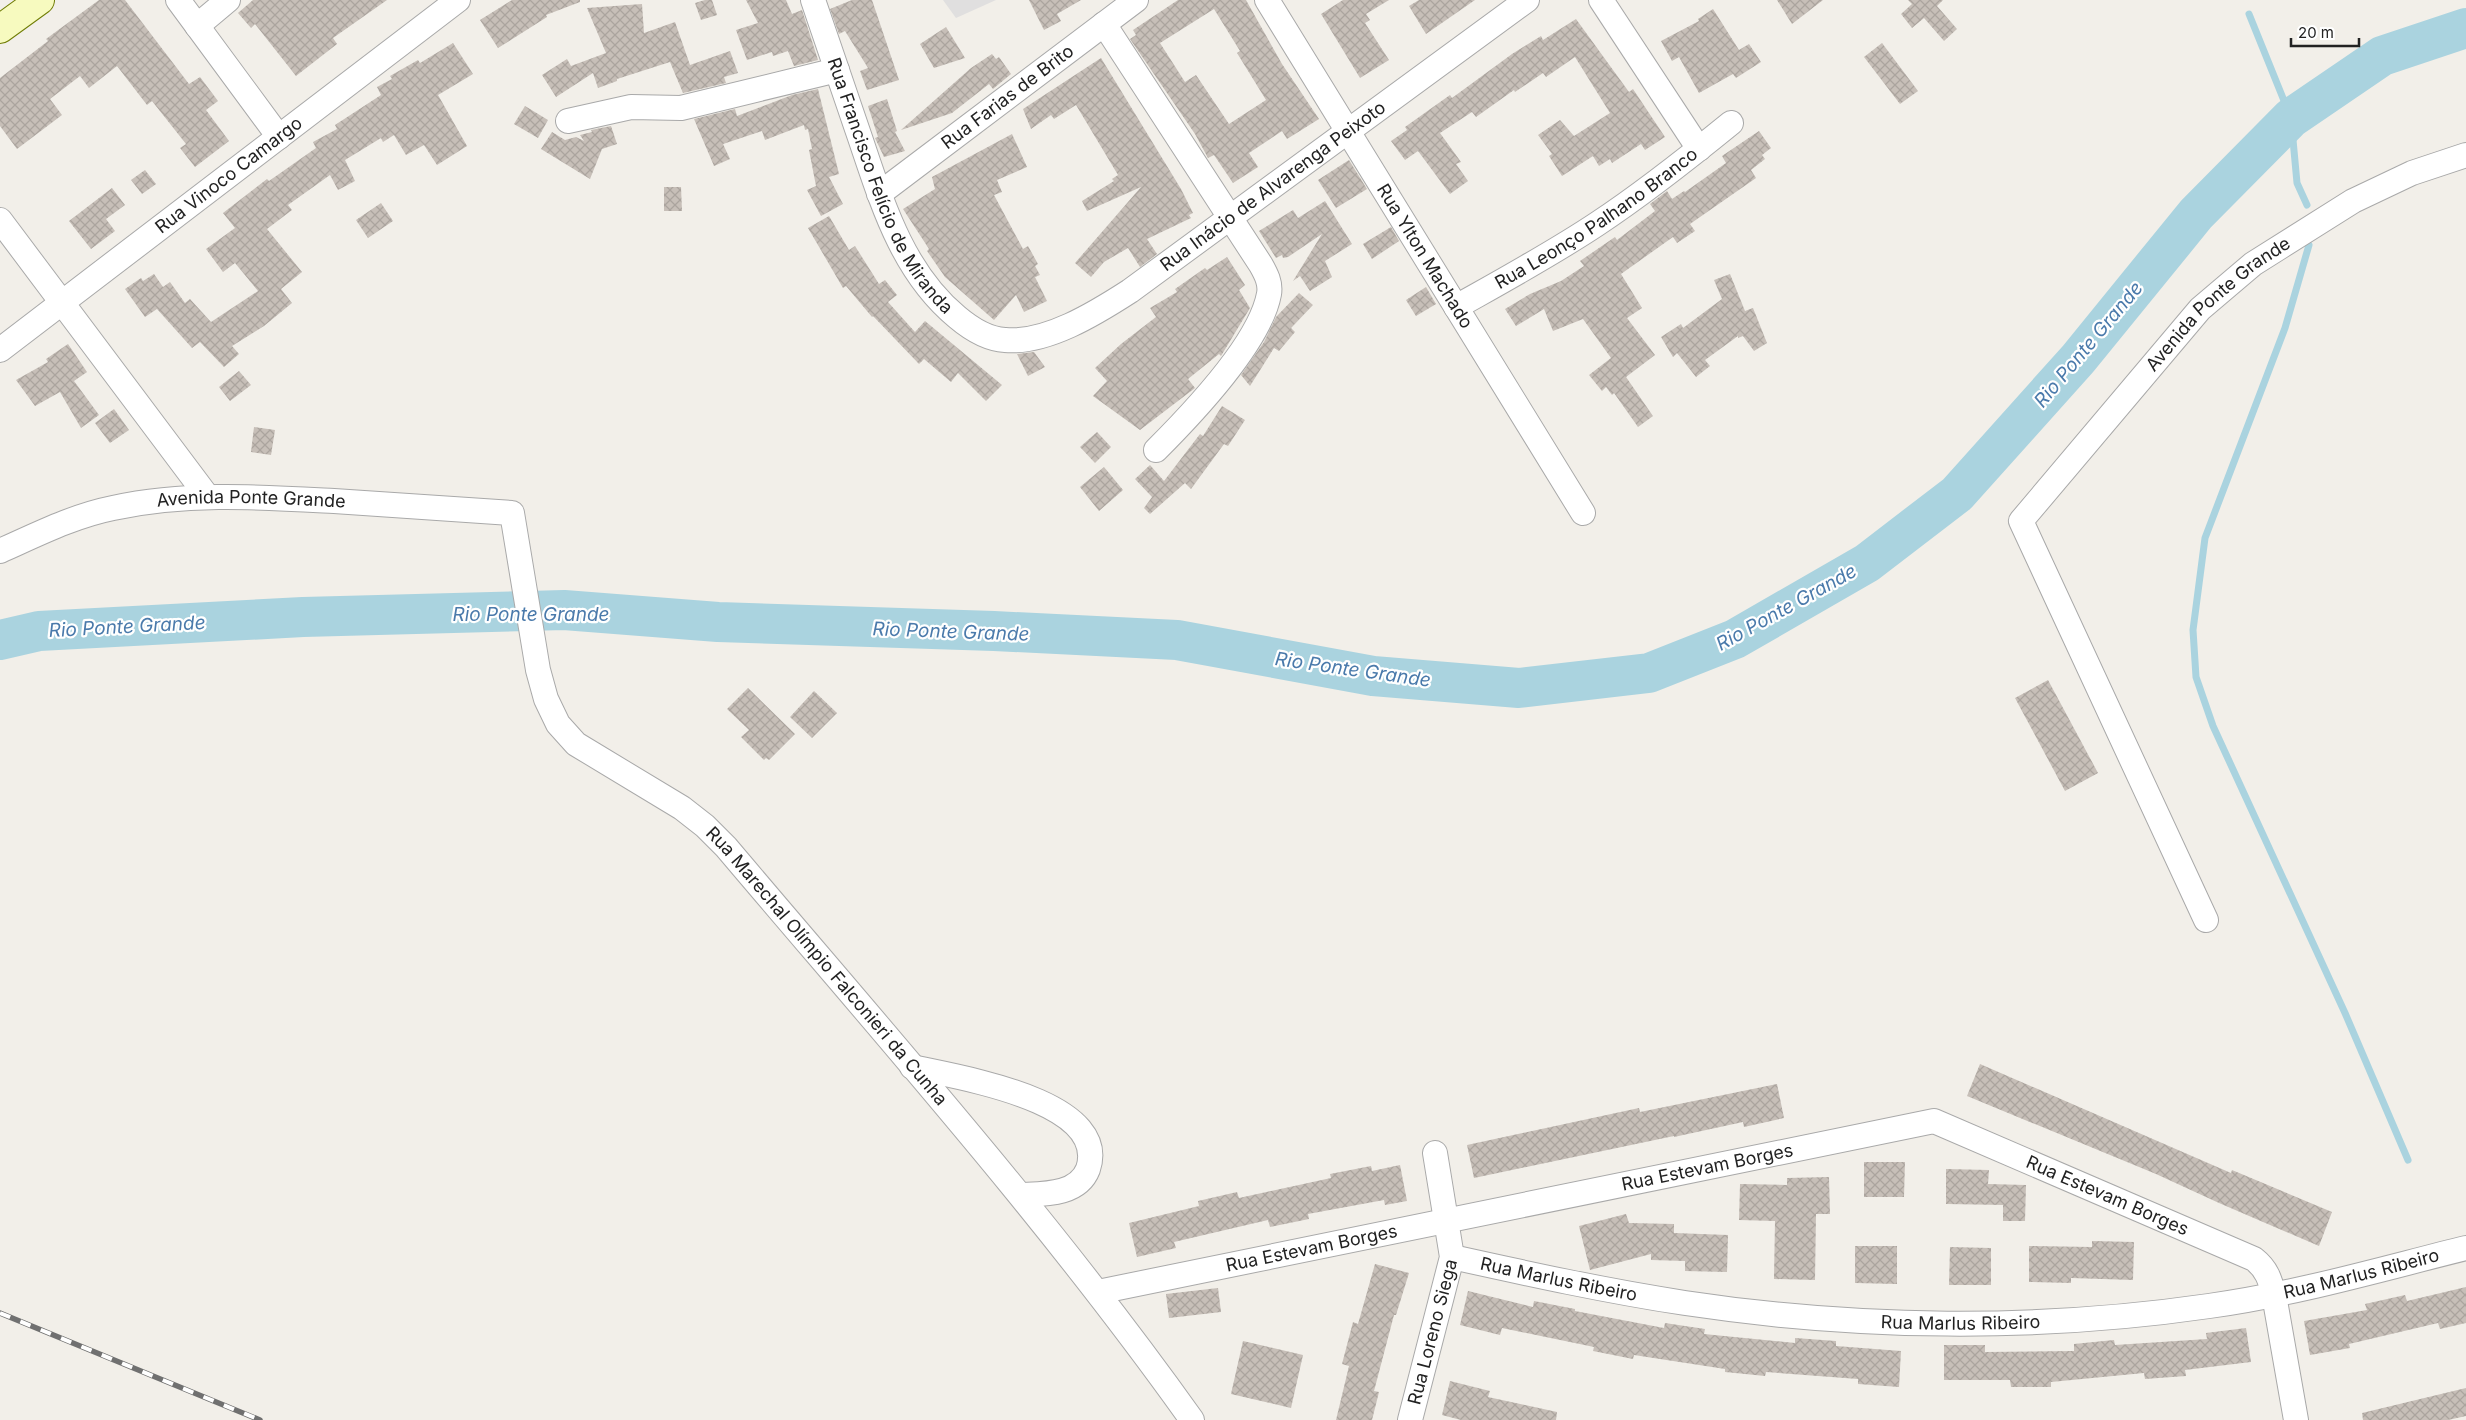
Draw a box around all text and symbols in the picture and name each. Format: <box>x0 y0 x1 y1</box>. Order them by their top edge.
scale bar <box>2291 15 2358 47</box>
text: 20 m <box>2298 23 2334 42</box>
street label: Rua Farias de Brito <box>937 40 1077 153</box>
street label: Rua Francisco Felício de Miranda <box>823 55 957 318</box>
street label: Rua Inácio de Alvarenga Peixoto <box>1156 96 1389 275</box>
street label: Rua Vinoco Camargo <box>151 112 306 238</box>
street label: Rua Leonço Palhano Branco <box>1491 143 1702 293</box>
street label: Rua Ylton Machado <box>1373 180 1478 332</box>
street label: Avenida Ponte Grande <box>2141 232 2294 375</box>
water label: Rio Ponte Grande <box>2029 277 2148 412</box>
street label: Avenida Ponte Grande <box>155 486 346 512</box>
water label: Rio Ponte Grande <box>1712 559 1861 656</box>
water label: Rio Ponte Grande <box>452 603 610 626</box>
water label: Rio Ponte Grande <box>48 611 206 642</box>
water label: Rio Ponte Grande <box>872 617 1030 646</box>
water label: Rio Ponte Grande <box>1274 647 1432 692</box>
street label: Rua Marechal Olímpio Falconieri da Cunha <box>702 822 952 1109</box>
street label: Rua Estevam Borges <box>1620 1139 1795 1195</box>
street label: Rua Estevam Borges <box>2023 1151 2192 1240</box>
street label: Rua Estevam Borges <box>1224 1220 1399 1276</box>
street label: Rua Marlus Ribeiro <box>2281 1244 2441 1303</box>
street label: Rua Marlus Ribeiro <box>1478 1253 1639 1305</box>
street label: Rua Loreno Siega <box>1403 1257 1461 1407</box>
street label: Rua Marlus Ribeiro <box>1880 1311 2041 1334</box>

